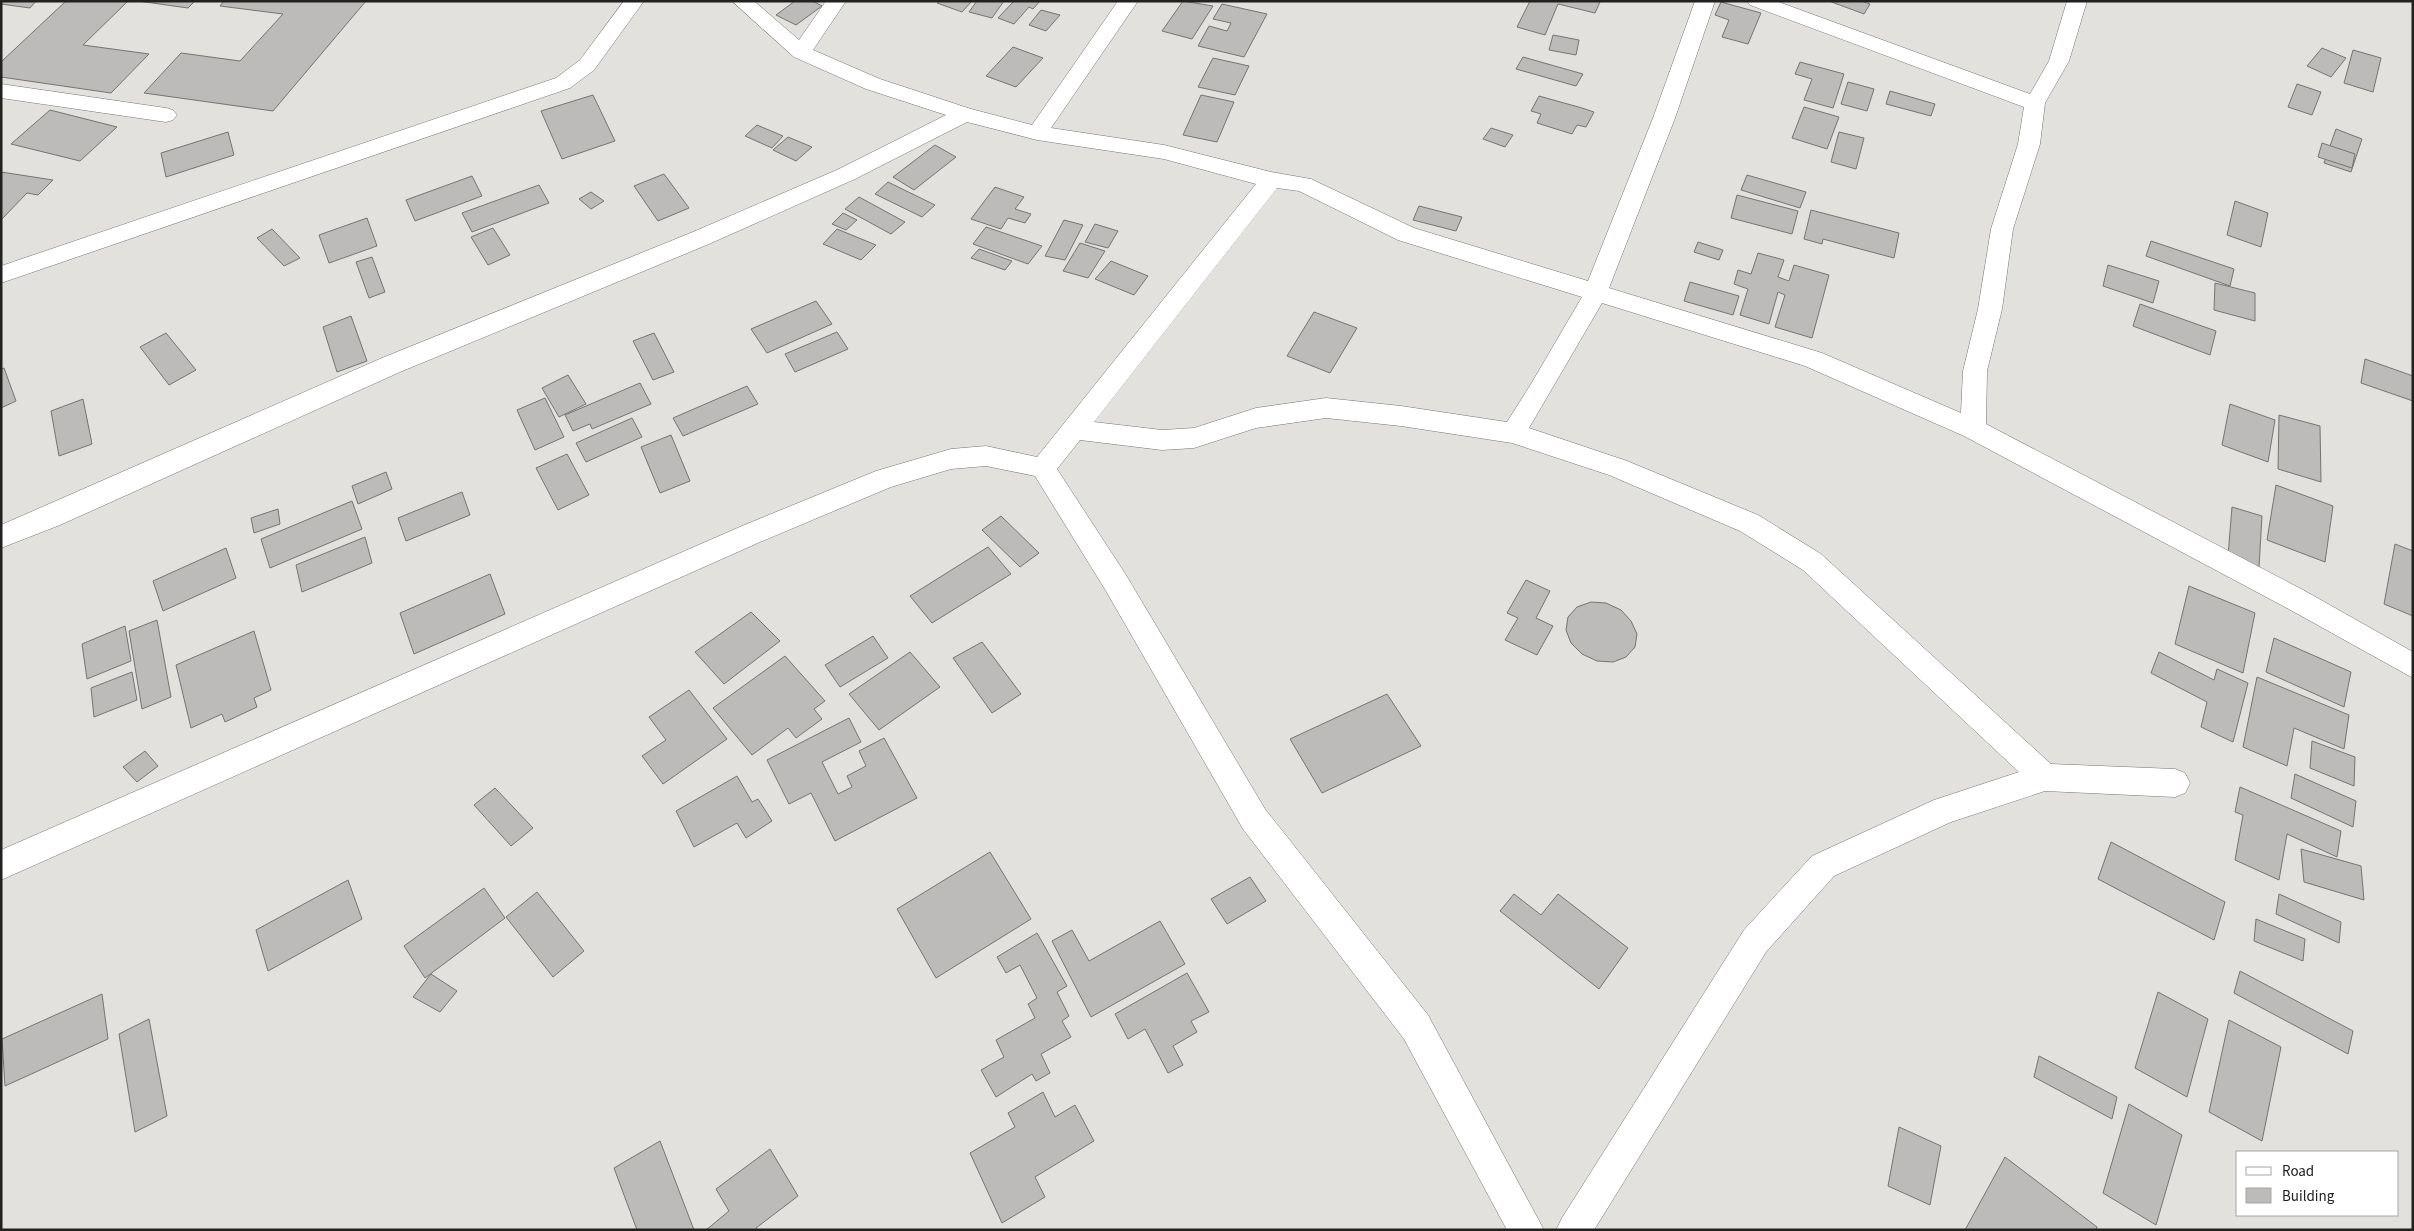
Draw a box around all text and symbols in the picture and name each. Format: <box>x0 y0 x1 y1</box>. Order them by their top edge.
legend <box>2236 1151 2399 1216</box>
text: Road <box>2282 1161 2314 1182</box>
text: Building <box>2282 1186 2335 1207</box>

